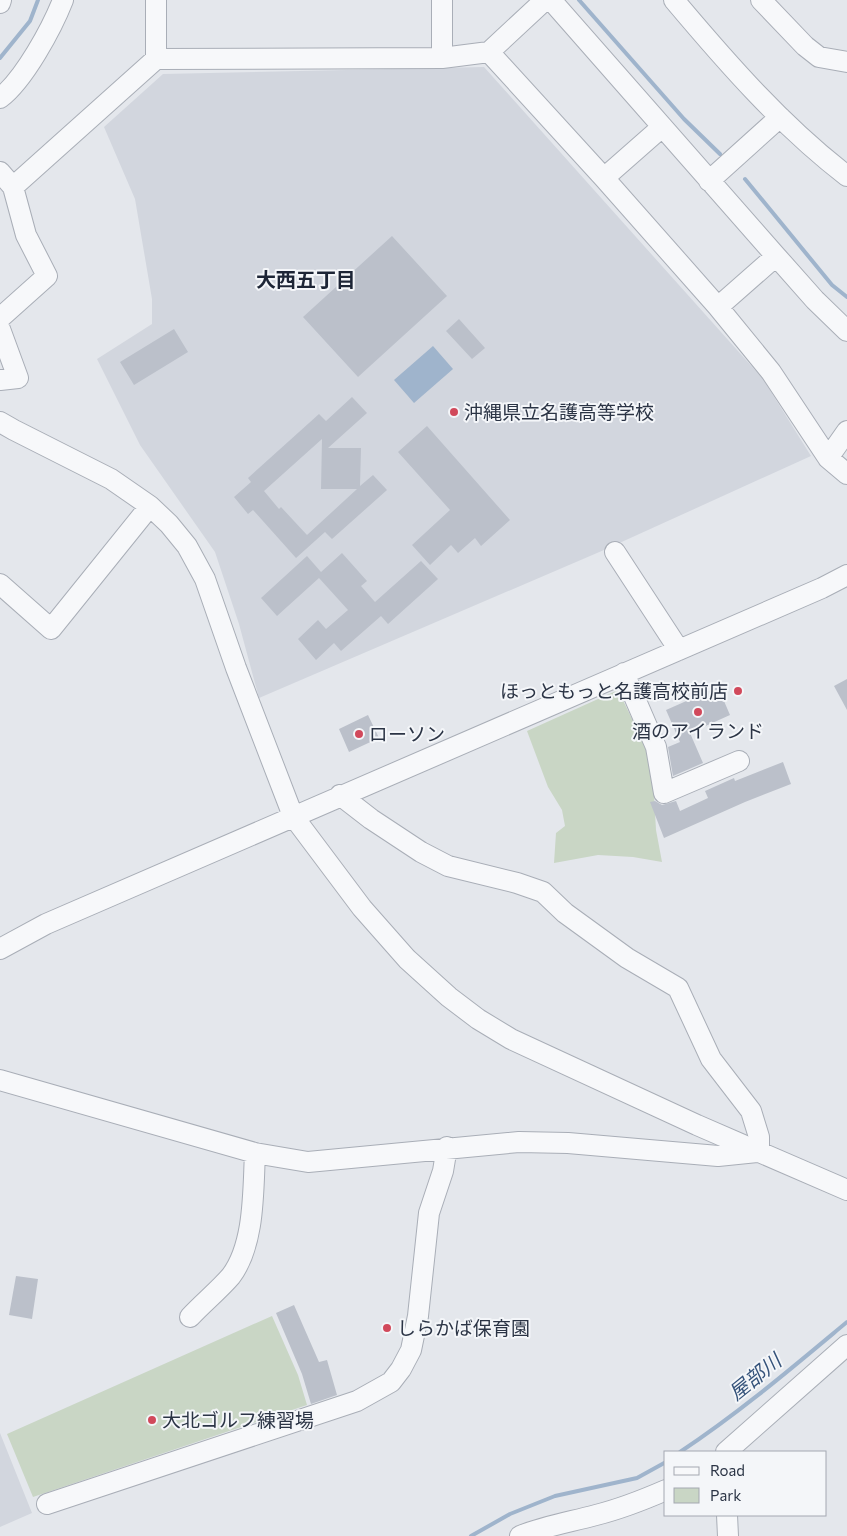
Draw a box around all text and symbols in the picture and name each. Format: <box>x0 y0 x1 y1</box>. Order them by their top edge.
district label: 大西五丁目 <box>256 267 356 291</box>
place label: 沖縄県立名護高等学校 <box>464 400 654 423</box>
marker: 沖縄県立名護高等学校 <box>448 406 460 418</box>
place label: ほっともっと名護高校前店 <box>500 679 728 702</box>
marker: ほっともっと名護高校前店 <box>732 685 744 697</box>
marker: 酒のアイランド <box>692 706 704 718</box>
place label: 酒のアイランド <box>632 719 764 742</box>
place label: ローソン <box>369 722 445 745</box>
marker: ローソン <box>353 728 365 740</box>
place label: しらかば保育園 <box>397 1316 530 1339</box>
marker: しらかば保育園 <box>381 1322 393 1334</box>
water label: 屋部川 <box>724 1347 787 1404</box>
place label: 大北ゴルフ練習場 <box>162 1408 314 1431</box>
marker: 大北ゴルフ練習場 <box>146 1414 158 1426</box>
legend <box>664 1451 827 1516</box>
text: Road <box>710 1461 745 1479</box>
text: Park <box>710 1486 741 1504</box>

